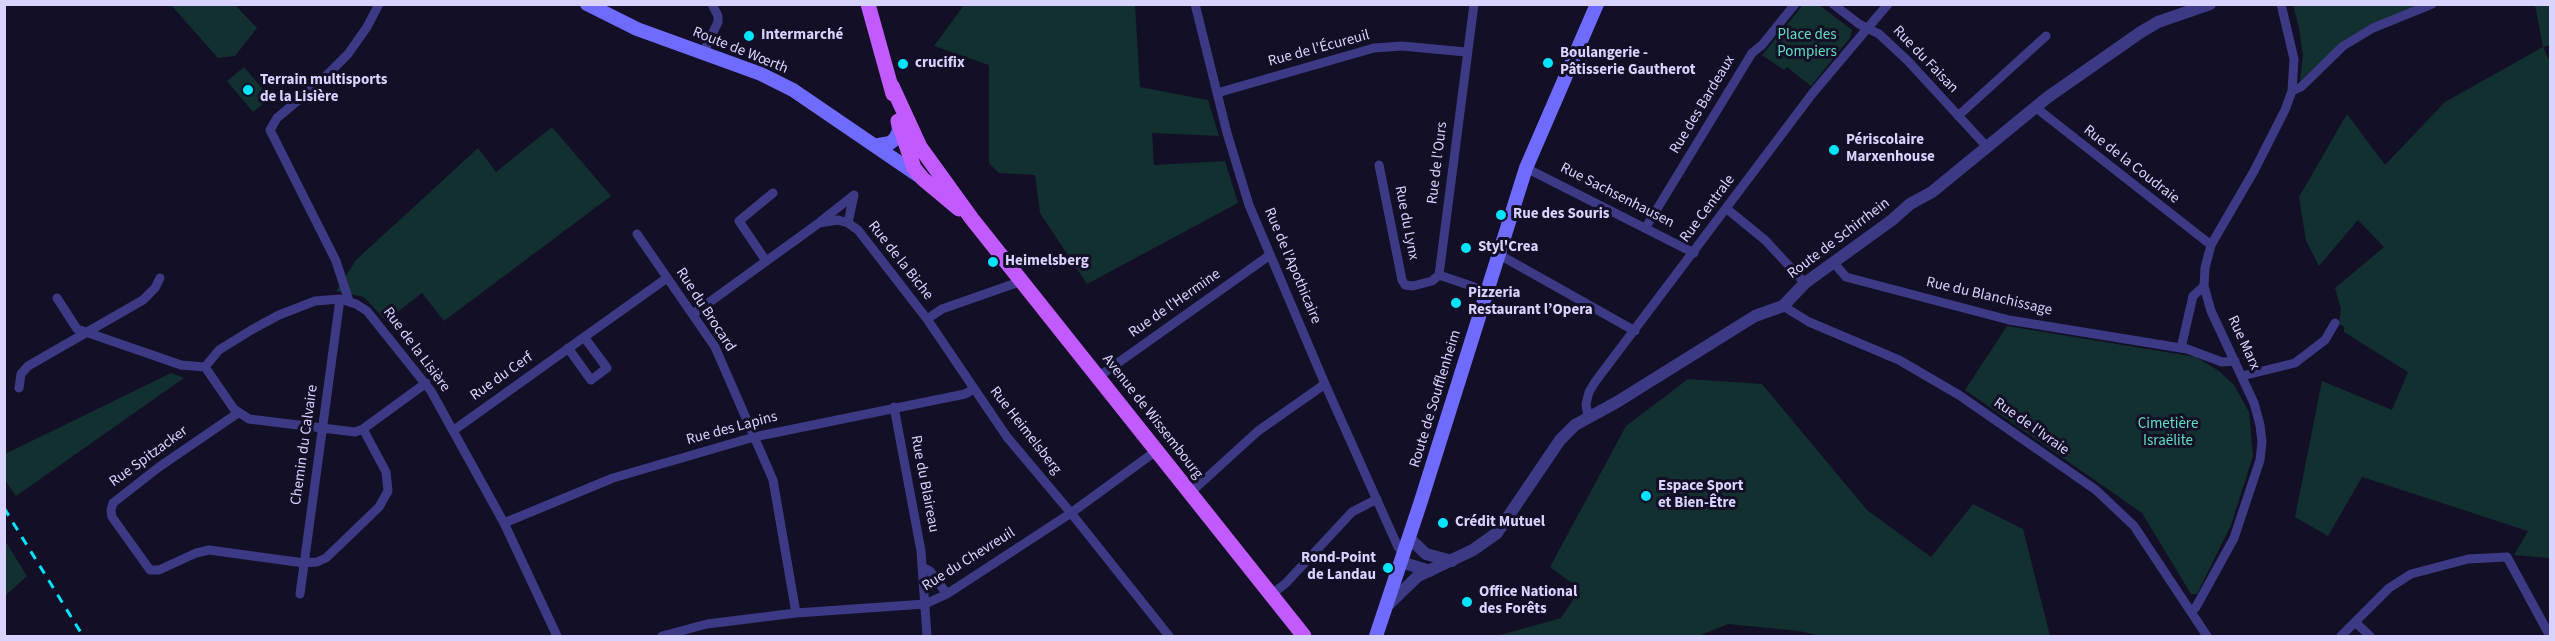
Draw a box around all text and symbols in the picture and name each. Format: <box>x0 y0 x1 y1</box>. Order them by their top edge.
street label: Rue du Faisan <box>1888 23 1962 97</box>
street label: Route de Wœrth <box>690 24 790 78</box>
place label: Intermarché <box>761 27 843 45</box>
street label: Rue de l'Écureuil <box>1266 27 1372 71</box>
park label: Place des Pompiers <box>1777 27 1837 62</box>
marker: Intermarché <box>742 29 756 43</box>
place label: Boulangerie - Pâtisserie Gautherot <box>1560 45 1695 80</box>
street label: Rue des Bardeaux <box>1667 53 1739 157</box>
place label: crucifix <box>915 55 965 73</box>
marker: Boulangerie - Pâtisserie Gautherot <box>1541 56 1555 70</box>
marker: crucifix <box>896 57 910 71</box>
place label: Terrain multisports de la Lisière <box>260 72 387 107</box>
marker: Terrain multisports de la Lisière <box>241 83 255 97</box>
street label: Rue de l'Ours <box>1424 121 1452 205</box>
street label: Rue de la Coudraie <box>2079 122 2183 208</box>
place label: Périscolaire Marxenhouse <box>1846 132 1935 167</box>
marker: Périscolaire Marxenhouse <box>1827 143 1841 157</box>
street label: Rue Sachsenhausen <box>1557 160 1677 232</box>
street label: Rue Centrale <box>1677 172 1739 246</box>
street label: Rue du Lynx <box>1390 184 1422 262</box>
street label: Route de Schirrhein <box>1784 195 1894 283</box>
street label: Rue de l'Apothicaire <box>1259 205 1325 327</box>
place label: Rue des Souris <box>1513 206 1609 224</box>
marker: Rue des Souris <box>1494 208 1508 222</box>
street label: Rue de la Biche <box>864 218 936 304</box>
place label: Styl'Crea <box>1478 239 1538 257</box>
marker: Styl'Crea <box>1459 241 1473 255</box>
place label: Heimelsberg <box>1005 253 1089 271</box>
marker: Heimelsberg <box>986 255 1000 269</box>
street label: Rue du Brocard <box>671 265 739 355</box>
street label: Rue de l'Hermine <box>1126 266 1224 342</box>
street label: Rue du Blanchissage <box>1924 274 2054 320</box>
place label: Pizzeria Restaurant l’Opera <box>1468 285 1593 320</box>
marker: Pizzeria Restaurant l’Opera <box>1449 296 1463 310</box>
street label: Rue de la Lisière <box>378 304 454 396</box>
street label: Rue Marx <box>2223 313 2263 373</box>
street label: Route de Soufflenheim <box>1407 328 1465 470</box>
street label: Rue du Cerf <box>467 349 537 405</box>
street label: Avenue de Wissembourg <box>1098 351 1206 483</box>
street label: Chemin du Calvaire <box>288 384 322 506</box>
street label: Rue Heimelsberg <box>985 384 1065 478</box>
street label: Rue de l'Ivraie <box>1990 394 2072 460</box>
street label: Rue des Lapins <box>684 408 780 450</box>
park label: Cimetière Israëlite <box>2138 416 2198 451</box>
street label: Rue Spitzacker <box>106 423 192 491</box>
street label: Rue du Blaireau <box>906 434 942 534</box>
place label: Espace Sport et Bien-Être <box>1658 478 1744 513</box>
marker: Espace Sport et Bien-Être <box>1639 489 1653 503</box>
place label: Crédit Mutuel <box>1455 514 1545 532</box>
marker: Crédit Mutuel <box>1436 516 1450 530</box>
street label: Rue du Chevreuil <box>919 524 1019 596</box>
place label: Rond-Point de Landau <box>1301 550 1376 585</box>
marker: Rond-Point de Landau <box>1381 561 1395 575</box>
place label: Office National des Forêts <box>1479 584 1577 619</box>
marker: Office National des Forêts <box>1460 595 1474 609</box>

